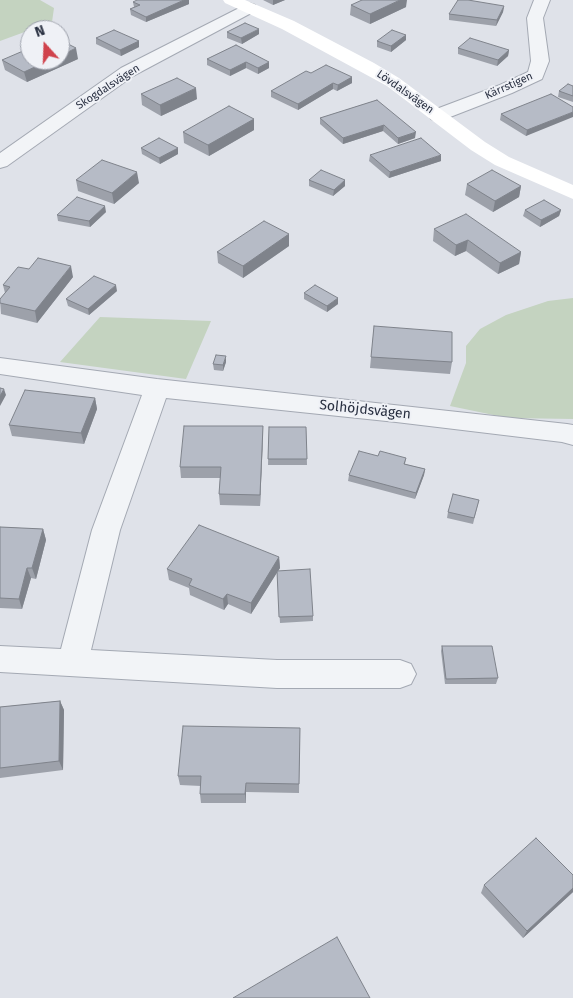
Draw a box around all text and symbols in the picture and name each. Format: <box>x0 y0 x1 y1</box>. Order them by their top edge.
north arrow <box>20 20 70 70</box>
text: N <box>33 22 47 41</box>
street label: Skogdalsvägen <box>74 62 142 112</box>
street label: Lövdalsvägen <box>374 67 436 117</box>
street label: Kärrstigen <box>483 70 535 102</box>
street label: Solhöjdsvägen <box>318 397 412 423</box>

